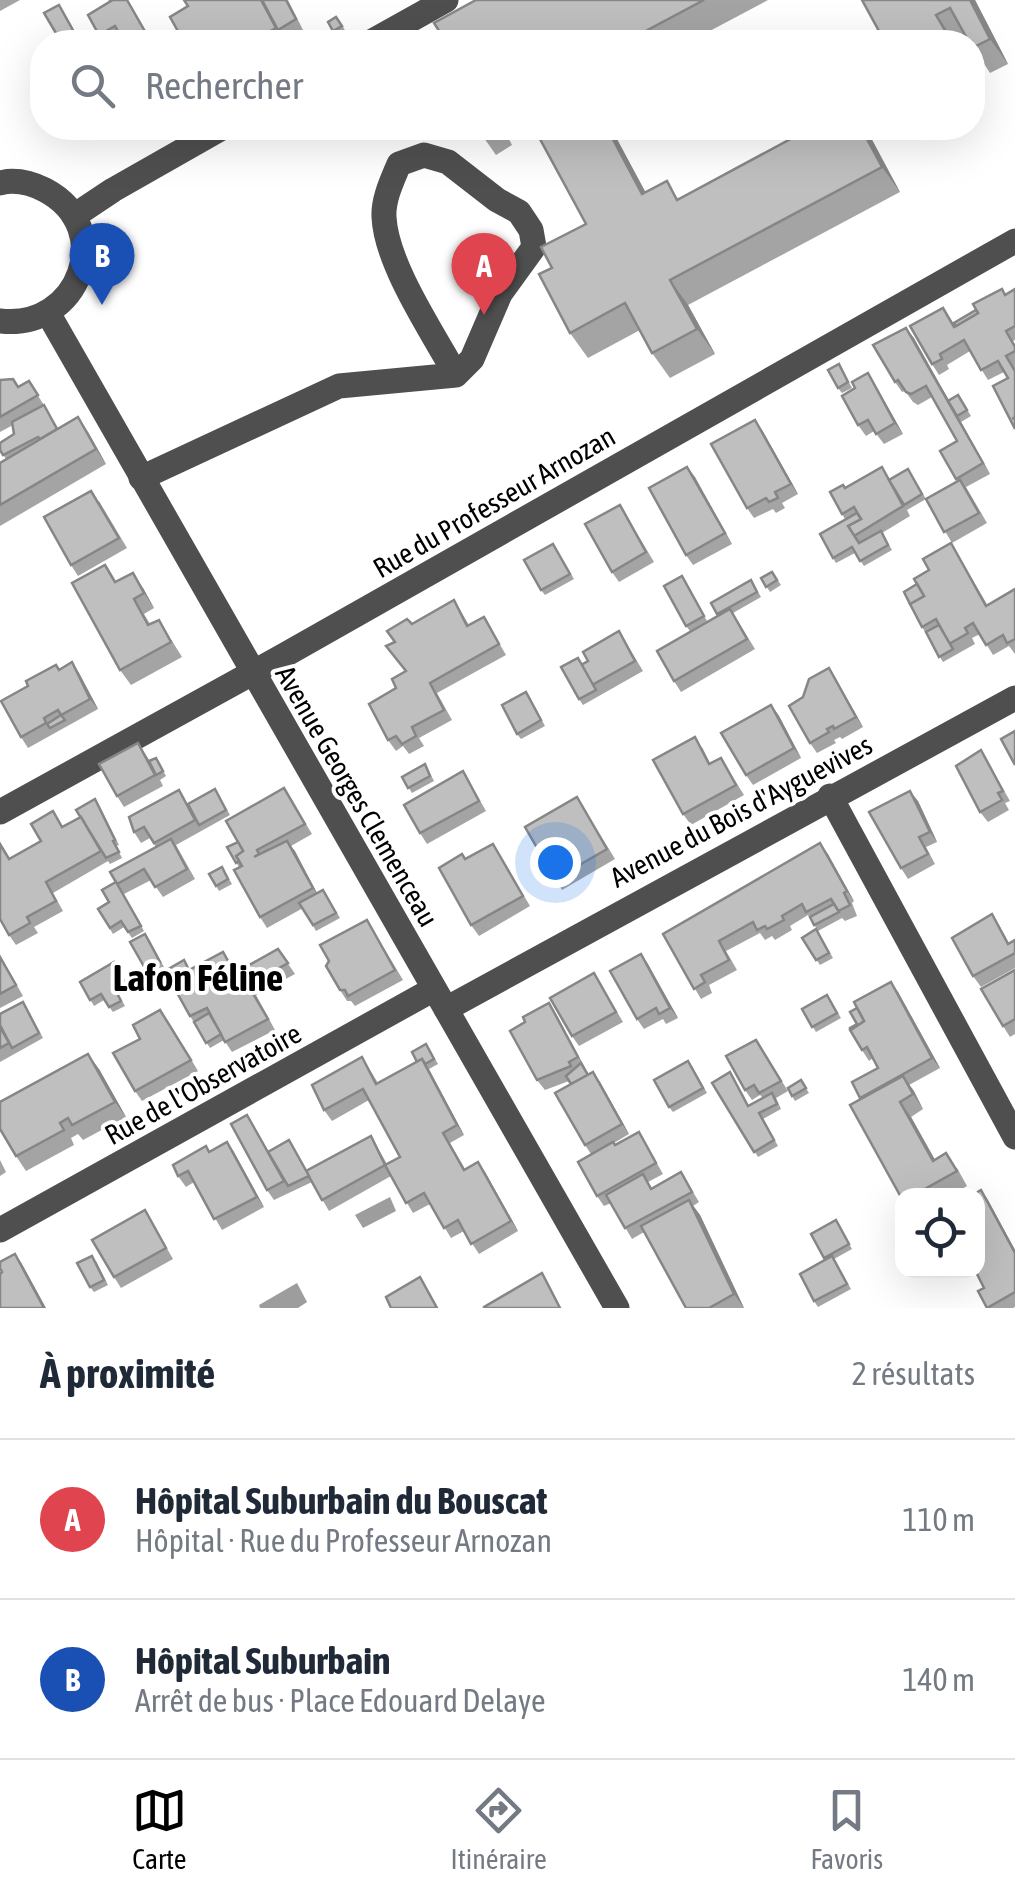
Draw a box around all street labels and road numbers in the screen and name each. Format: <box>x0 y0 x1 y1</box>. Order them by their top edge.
street label: Rue du Professeur Arnozan <box>368 420 620 584</box>
street label: Avenue Georges Clemenceau <box>269 660 445 932</box>
street label: Avenue du Bois d'Ayguevives <box>605 728 877 894</box>
street label: Rue de l'Observatoire <box>99 1017 307 1151</box>

